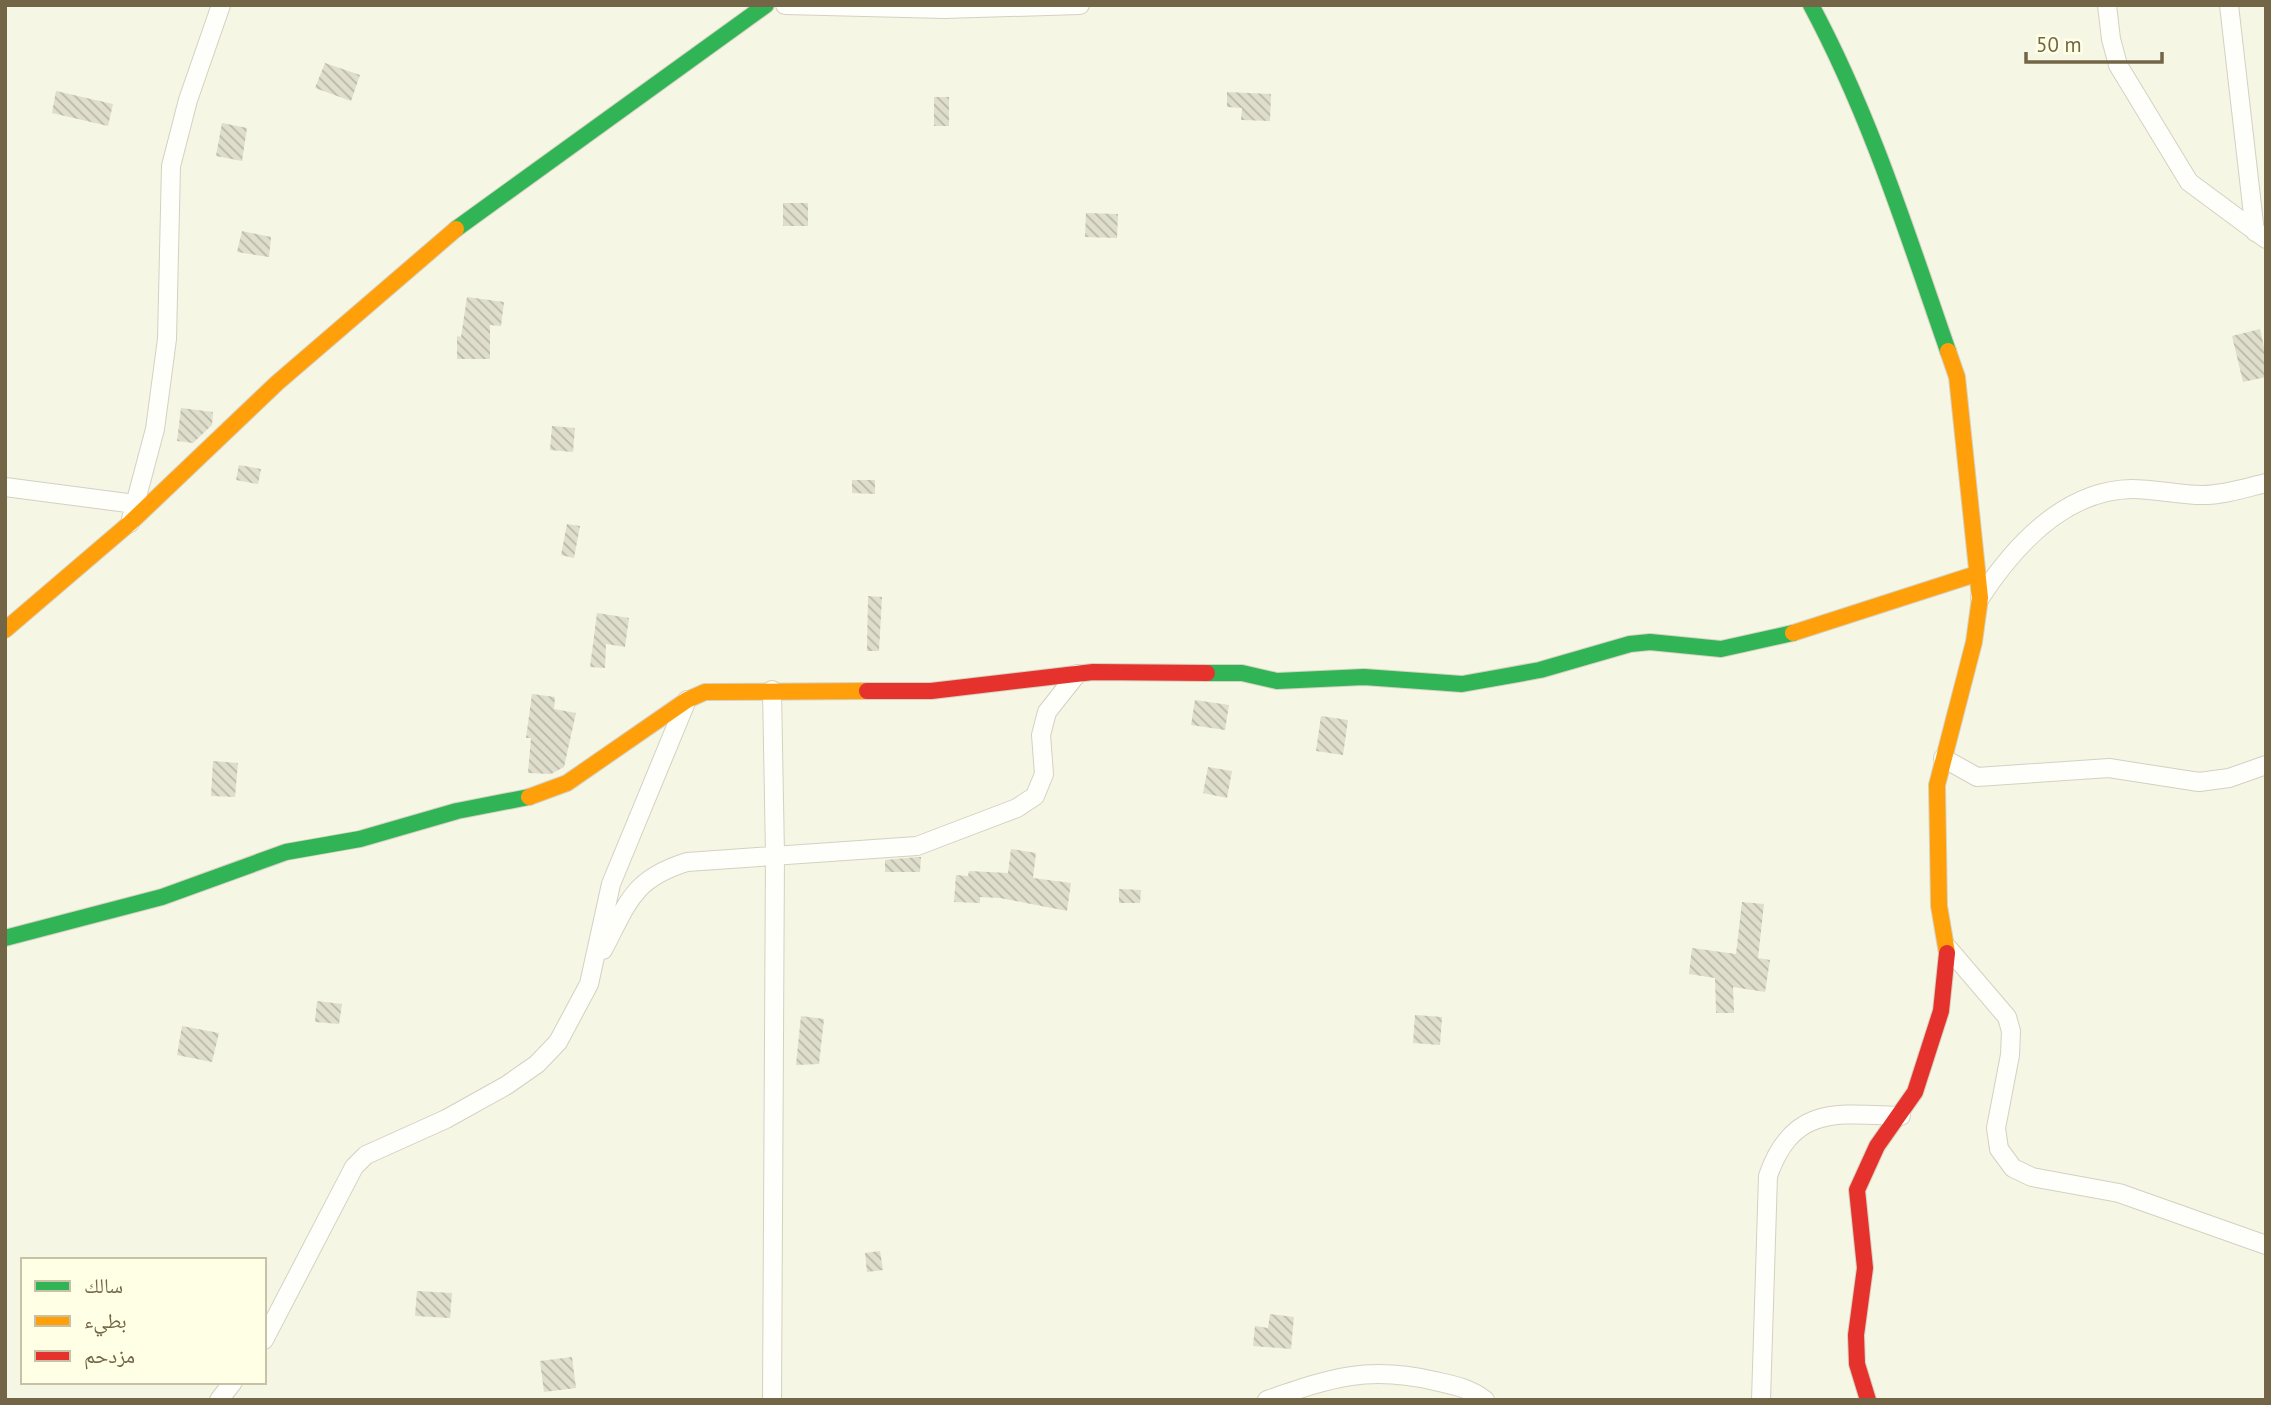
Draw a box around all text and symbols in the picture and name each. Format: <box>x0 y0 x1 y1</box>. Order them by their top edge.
scale bar <box>2026 21 2162 65</box>
text: 50 m <box>2036 31 2082 58</box>
legend <box>21 1258 266 1384</box>
text: سالك <box>84 1272 123 1299</box>
text: بطيء <box>84 1307 127 1337</box>
text: مزدحم <box>84 1342 135 1370</box>

